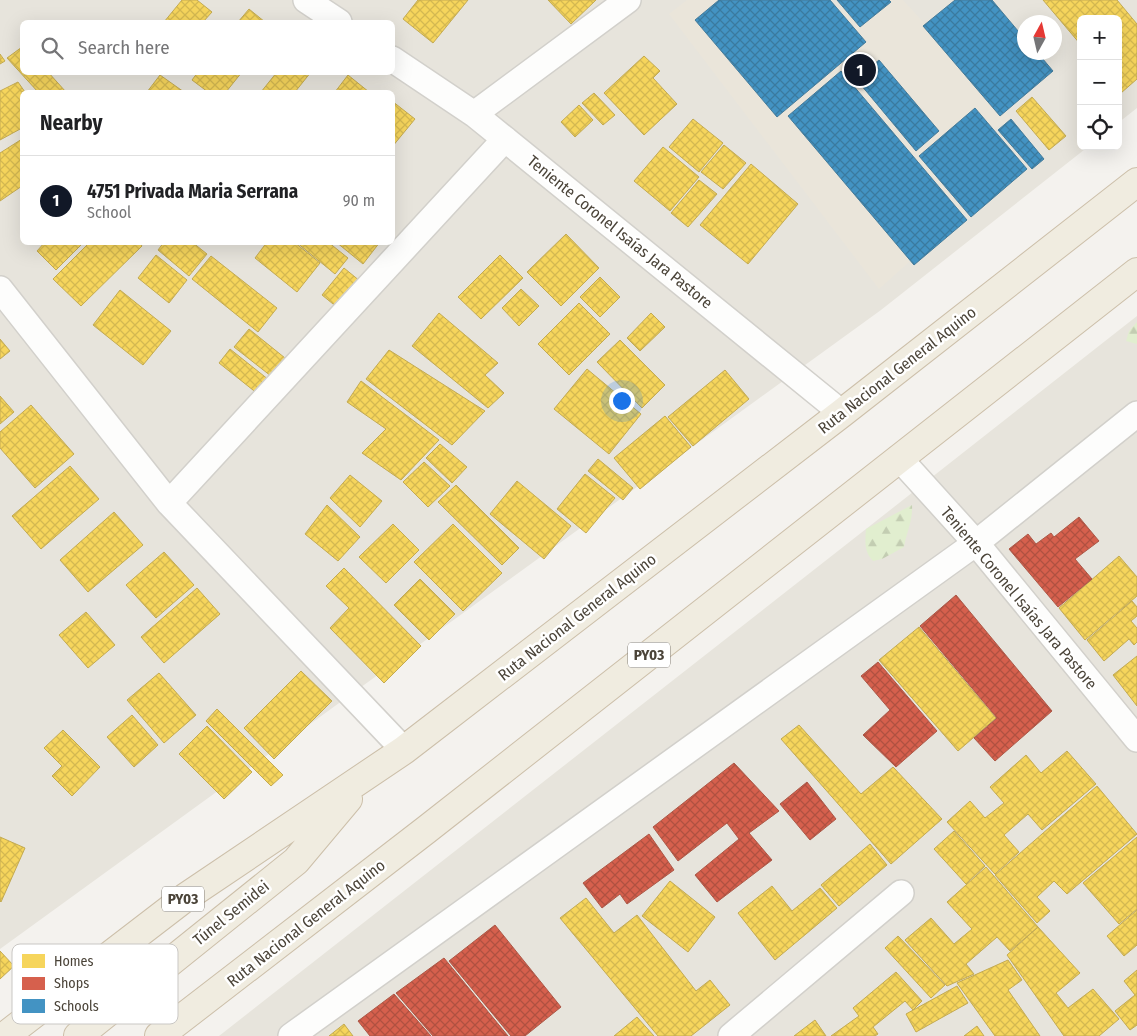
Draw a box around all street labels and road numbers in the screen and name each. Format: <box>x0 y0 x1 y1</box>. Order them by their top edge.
street label: Teniente Coronel Isaías Jara Pastore <box>524 151 716 313</box>
street label: Ruta Nacional General Aquino <box>814 302 980 438</box>
street label: Teniente Coronel Isaías Jara Pastore <box>937 503 1101 693</box>
street label: Ruta Nacional General Aquino <box>494 549 660 685</box>
road number: PY03 <box>628 642 670 668</box>
street label: Ruta Nacional General Aquino <box>223 855 389 991</box>
street label: Túnel Semidei <box>189 877 273 949</box>
road number: PY03 <box>162 886 204 912</box>

